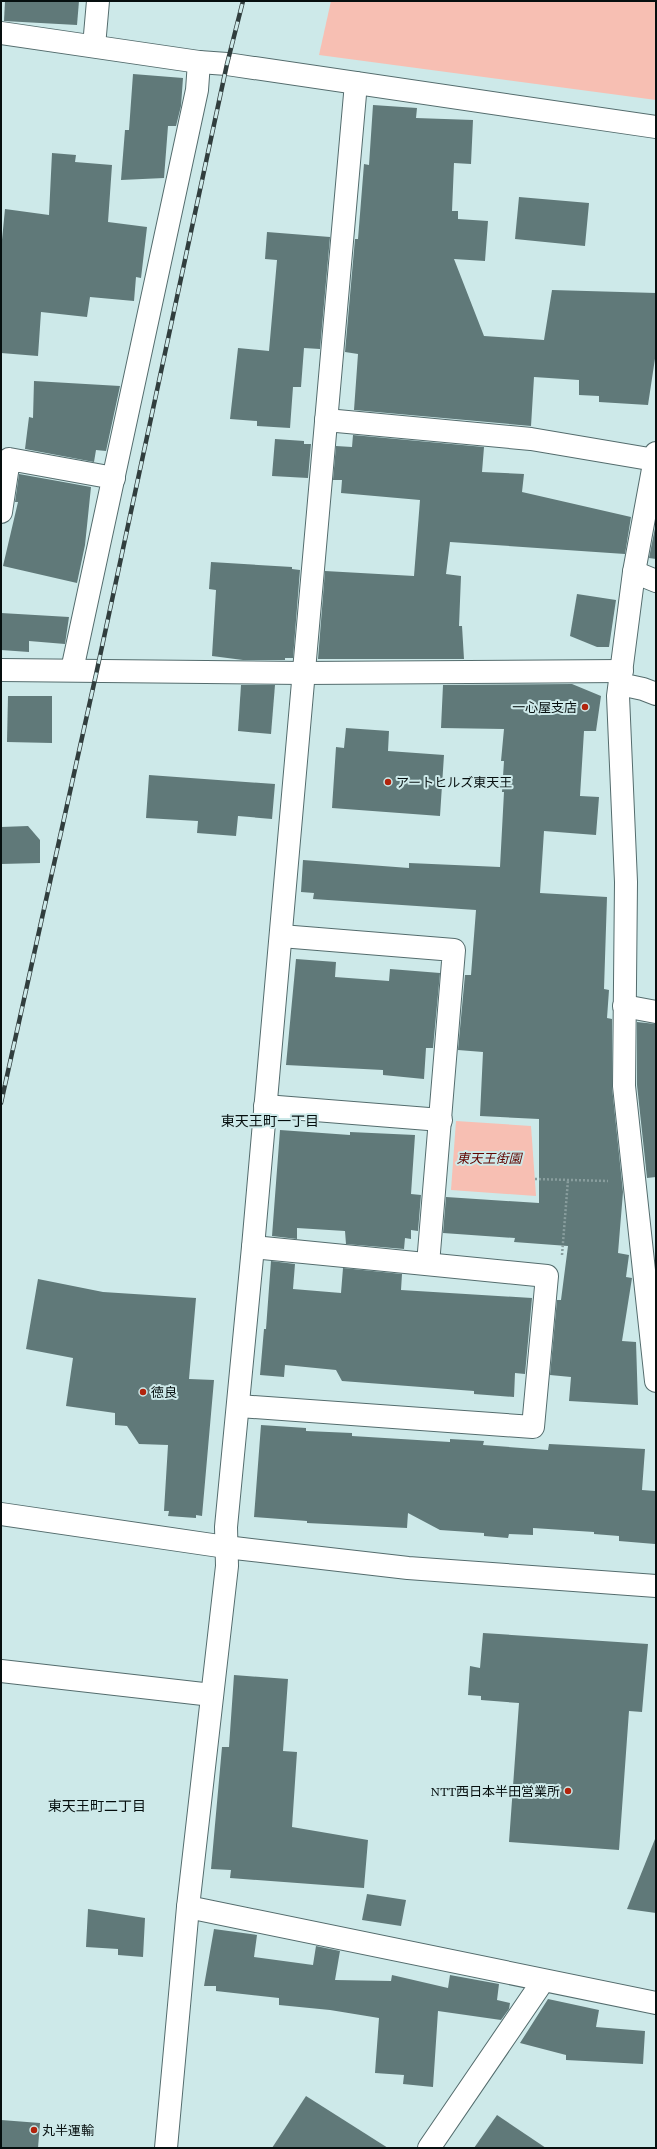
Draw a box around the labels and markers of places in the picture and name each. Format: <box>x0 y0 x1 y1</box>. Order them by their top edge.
place label: 一心屋支店 <box>512 699 577 716</box>
marker: 一心屋支店 <box>580 702 590 712</box>
place label: アートヒルズ東天王 <box>396 774 512 791</box>
marker: アートヒルズ東天王 <box>383 777 393 787</box>
place label: 徳良 <box>151 1384 177 1401</box>
marker: 徳良 <box>138 1387 148 1397</box>
place label: NTT西日本半田営業所 <box>431 1783 560 1800</box>
marker: NTT西日本半田営業所 <box>563 1786 573 1796</box>
place label: 丸半運輸 <box>42 2122 94 2139</box>
marker: 丸半運輸 <box>29 2125 39 2135</box>

